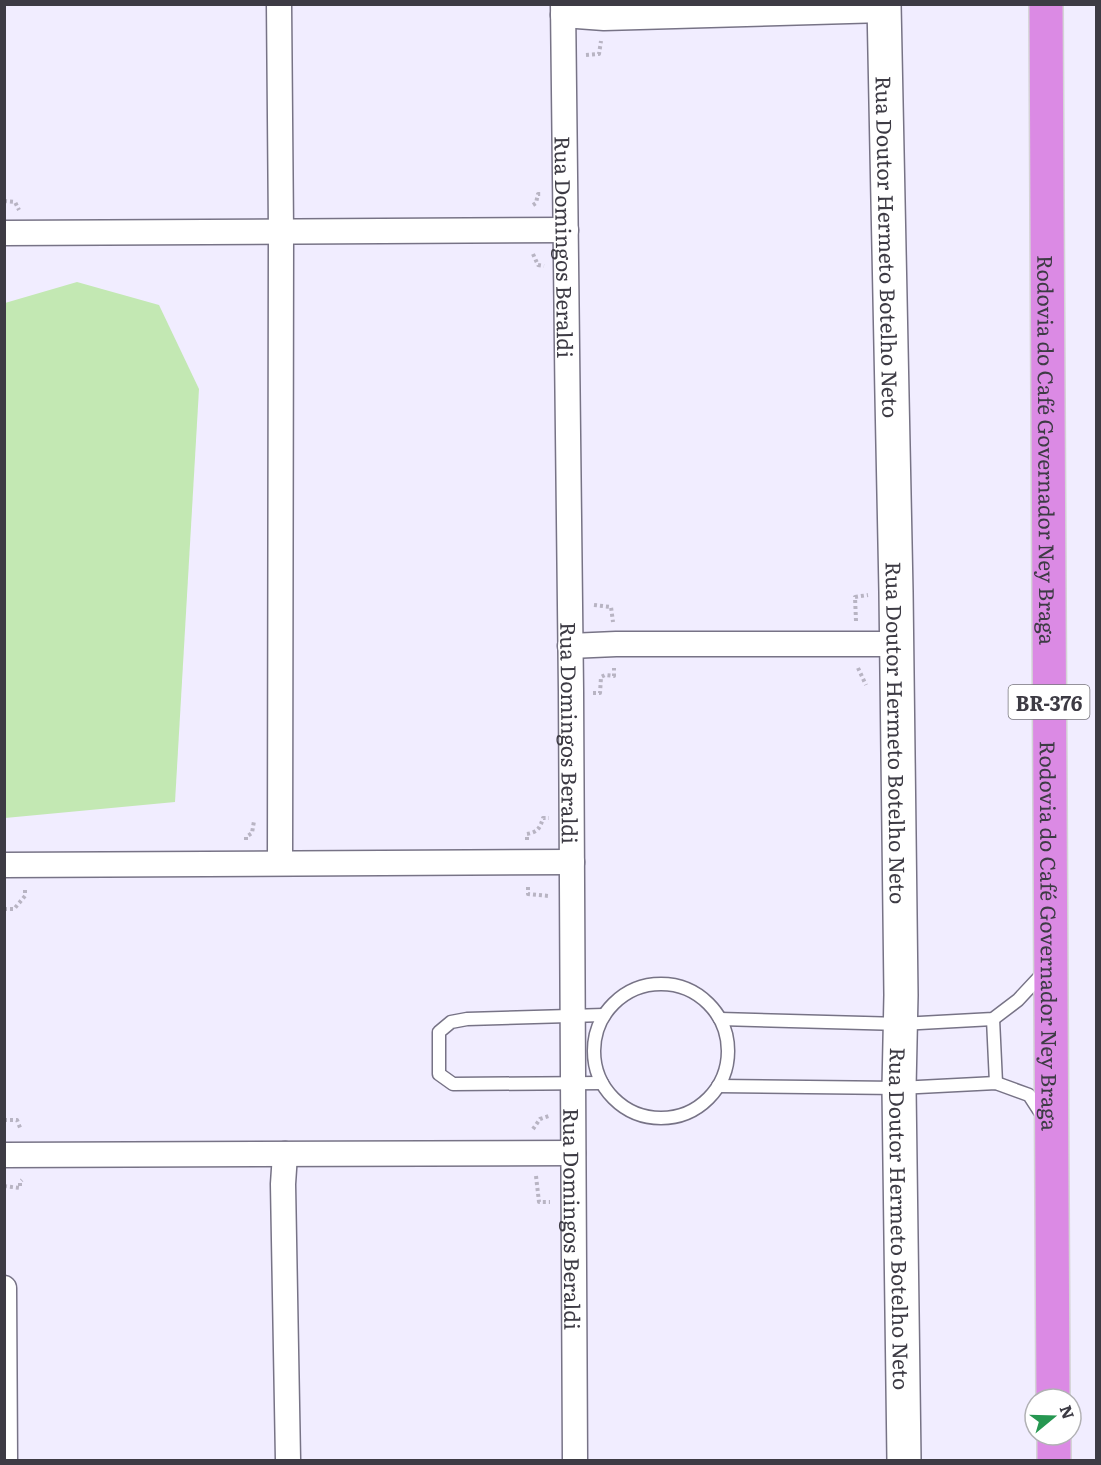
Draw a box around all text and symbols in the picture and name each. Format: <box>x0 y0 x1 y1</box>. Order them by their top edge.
street label: Rua Doutor Hermeto Botelho Neto <box>870 75 908 419</box>
street label: Rua Domingos Beraldi <box>549 136 583 358</box>
street label: Rodovia do Café Governador Ney Braga <box>1032 255 1065 646</box>
street label: Rua Doutor Hermeto Botelho Neto <box>880 561 915 904</box>
street label: Rua Domingos Beraldi <box>555 622 587 844</box>
road number: BR-376 <box>1008 685 1090 719</box>
street label: Rodovia do Café Governador Ney Braga <box>1034 741 1067 1132</box>
street label: Rua Doutor Hermeto Botelho Neto <box>883 1047 919 1390</box>
street label: Rua Domingos Beraldi <box>558 1108 590 1330</box>
north arrow <box>1023 1387 1083 1447</box>
text: N <box>1055 1402 1082 1422</box>

